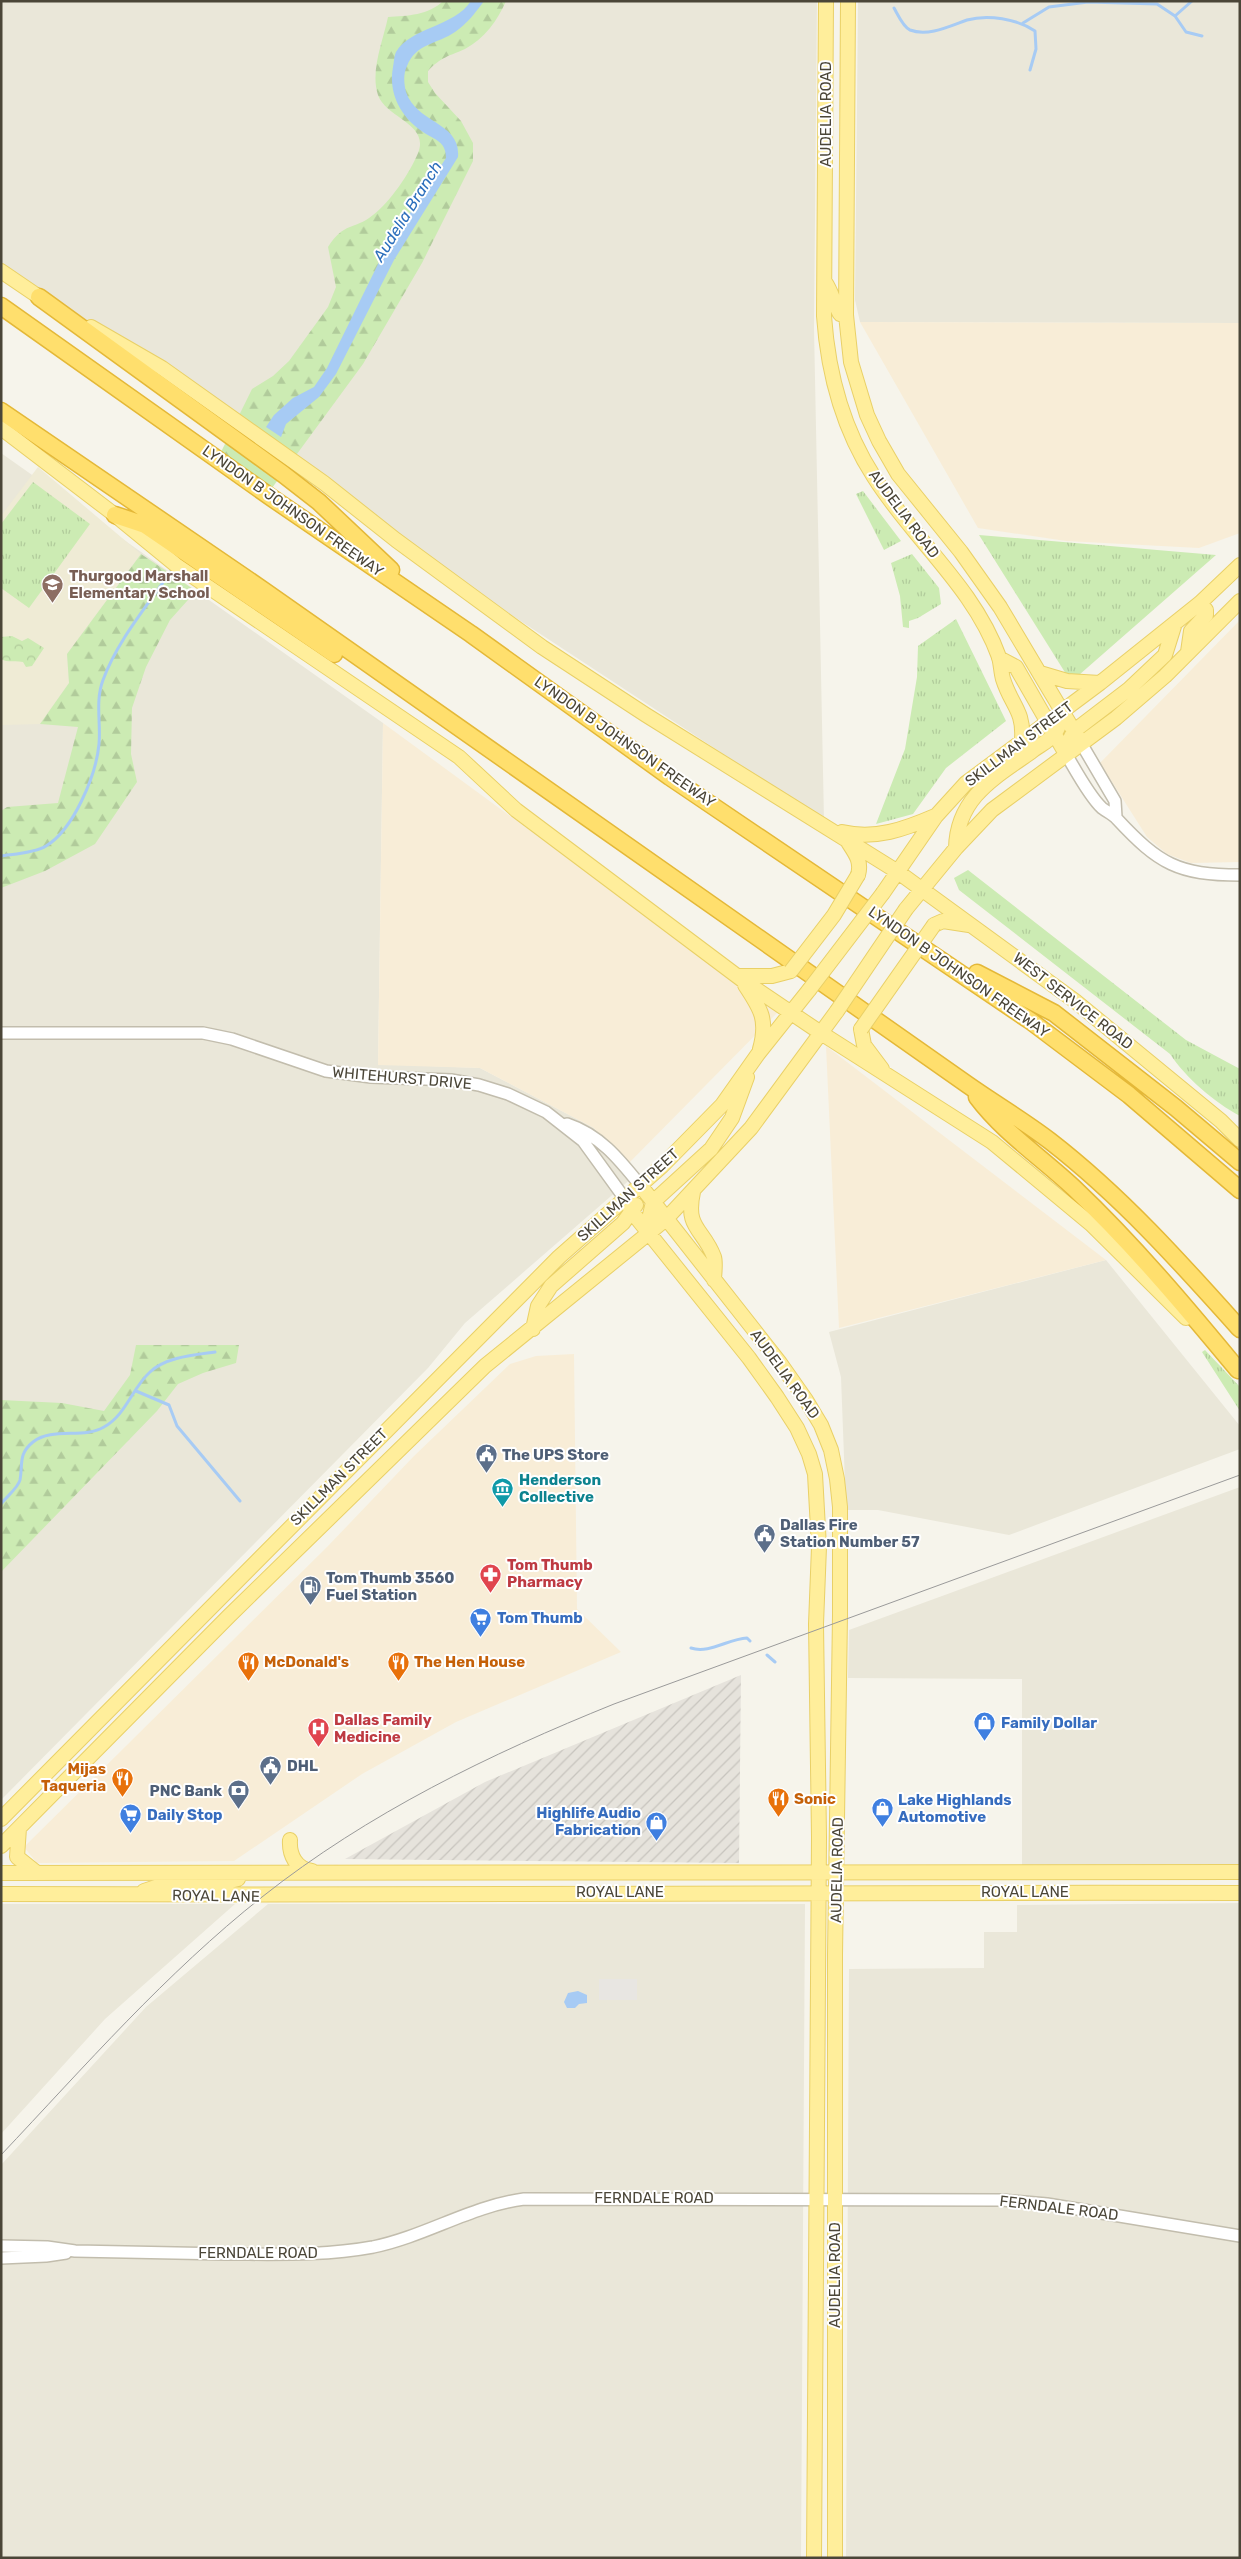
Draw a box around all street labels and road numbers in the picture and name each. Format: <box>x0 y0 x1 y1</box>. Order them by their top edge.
street label: AUDELIA ROAD <box>817 61 835 167</box>
street label: LYNDON B JOHNSON FREEWAY <box>199 441 387 581</box>
street label: AUDELIA ROAD <box>865 466 943 562</box>
street label: LYNDON B JOHNSON FREEWAY <box>531 672 719 812</box>
street label: SKILLMAN STREET <box>962 698 1077 790</box>
street label: LYNDON B JOHNSON FREEWAY <box>865 902 1053 1042</box>
street label: WEST SERVICE ROAD <box>1010 949 1136 1053</box>
street label: WHITEHURST DRIVE <box>331 1063 473 1093</box>
street label: SKILLMAN STREET <box>574 1145 683 1245</box>
street label: AUDELIA ROAD <box>747 1326 823 1422</box>
street label: SKILLMAN STREET <box>287 1424 392 1529</box>
street label: AUDELIA ROAD <box>827 1817 847 1923</box>
street label: ROYAL LANE <box>576 1883 664 1901</box>
street label: ROYAL LANE <box>981 1883 1069 1901</box>
street label: ROYAL LANE <box>172 1886 260 1906</box>
street label: FERNDALE ROAD <box>594 2189 714 2207</box>
street label: FERNDALE ROAD <box>999 2192 1119 2224</box>
street label: AUDELIA ROAD <box>826 2222 844 2328</box>
street label: FERNDALE ROAD <box>198 2244 318 2262</box>

